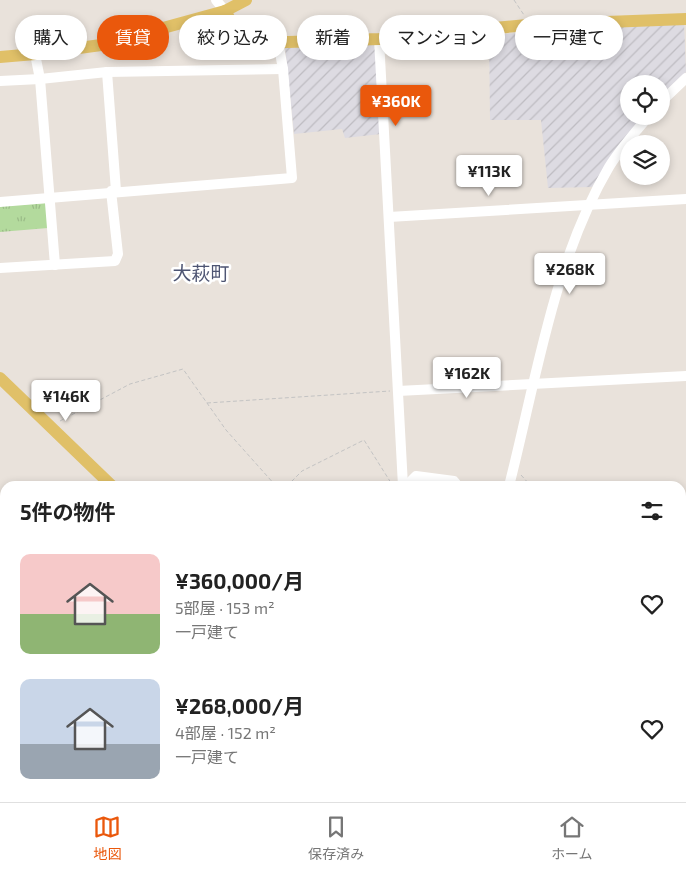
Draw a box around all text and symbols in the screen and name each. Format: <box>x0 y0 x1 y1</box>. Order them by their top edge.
chip: 購入 <box>15 15 87 60</box>
chip: 賃貸 <box>97 15 169 60</box>
chip: 絞り込み <box>179 15 287 60</box>
chip: 新着 <box>297 15 369 60</box>
chip: マンション <box>379 15 505 60</box>
chip: 一戸建て <box>515 15 623 60</box>
map controls <box>620 75 670 185</box>
button: locate <box>620 75 670 125</box>
pin: ¥360K <box>361 84 431 127</box>
text: ¥360K <box>371 91 421 110</box>
button: layers <box>620 135 670 185</box>
pin: ¥113K <box>454 154 524 197</box>
text: ¥113K <box>467 161 511 180</box>
pin: ¥268K <box>535 252 605 295</box>
text: ¥268K <box>545 259 595 278</box>
district label: 大萩町 <box>172 261 230 284</box>
pin: ¥162K <box>432 356 502 399</box>
text: ¥162K <box>444 363 490 382</box>
pin: ¥146K <box>31 380 101 422</box>
text: ¥146K <box>42 386 90 405</box>
icon: filters <box>638 497 666 525</box>
text: 5件の物件 <box>20 499 116 524</box>
text: ¥360,000/月 <box>175 568 304 593</box>
icon: home <box>60 574 120 634</box>
icon: heart <box>638 590 666 618</box>
text: 5部屋 · 153 m² <box>175 598 275 617</box>
text: 一戸建て <box>175 622 239 641</box>
text: ¥268,000/月 <box>175 693 304 718</box>
icon: home <box>60 699 120 759</box>
icon: heart <box>638 715 666 743</box>
text: 4部屋 · 152 m² <box>175 723 276 742</box>
text: 一戸建て <box>175 747 239 766</box>
tab: 地図 <box>93 813 121 863</box>
tab: 保存済み <box>308 813 364 863</box>
tab: ホーム <box>551 813 593 863</box>

